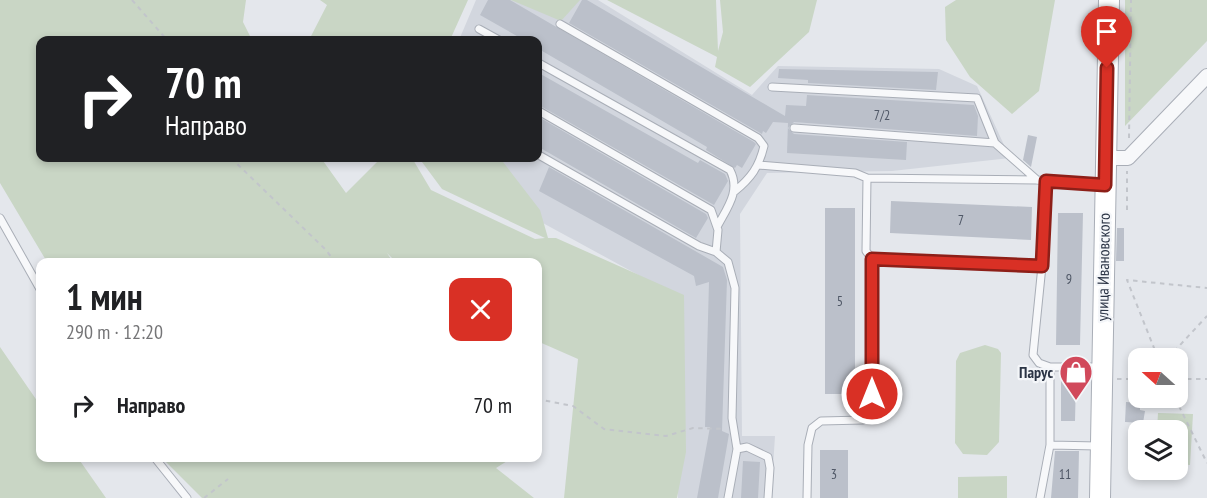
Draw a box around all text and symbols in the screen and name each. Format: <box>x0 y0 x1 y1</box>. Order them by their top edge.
pin <box>1081 6 1132 68</box>
icon: arrive <box>1090 15 1123 48</box>
text: 70 m <box>165 55 242 110</box>
icon: right <box>66 60 144 138</box>
house number: 7/2 <box>874 106 890 124</box>
text: Направо <box>165 108 247 142</box>
house number: 7 <box>958 211 964 229</box>
street label: улица Ивановского <box>1092 213 1114 321</box>
house number: 9 <box>1066 270 1072 288</box>
text: 1 мин <box>66 273 143 320</box>
button: close <box>449 278 512 341</box>
house number: 5 <box>837 292 843 310</box>
text: 290 m · 12:20 <box>66 319 163 345</box>
north arrow <box>1128 348 1188 408</box>
map controls <box>1128 348 1188 480</box>
shop icon: Парус <box>1058 354 1094 401</box>
position arrow <box>840 362 904 426</box>
place label: Парус <box>1019 362 1053 382</box>
icon: right <box>66 389 99 422</box>
text: Направо <box>117 391 185 419</box>
text: 70 m <box>473 391 512 419</box>
button: layers <box>1128 420 1188 480</box>
house number: 3 <box>831 465 837 483</box>
house number: 11 <box>1059 465 1071 483</box>

